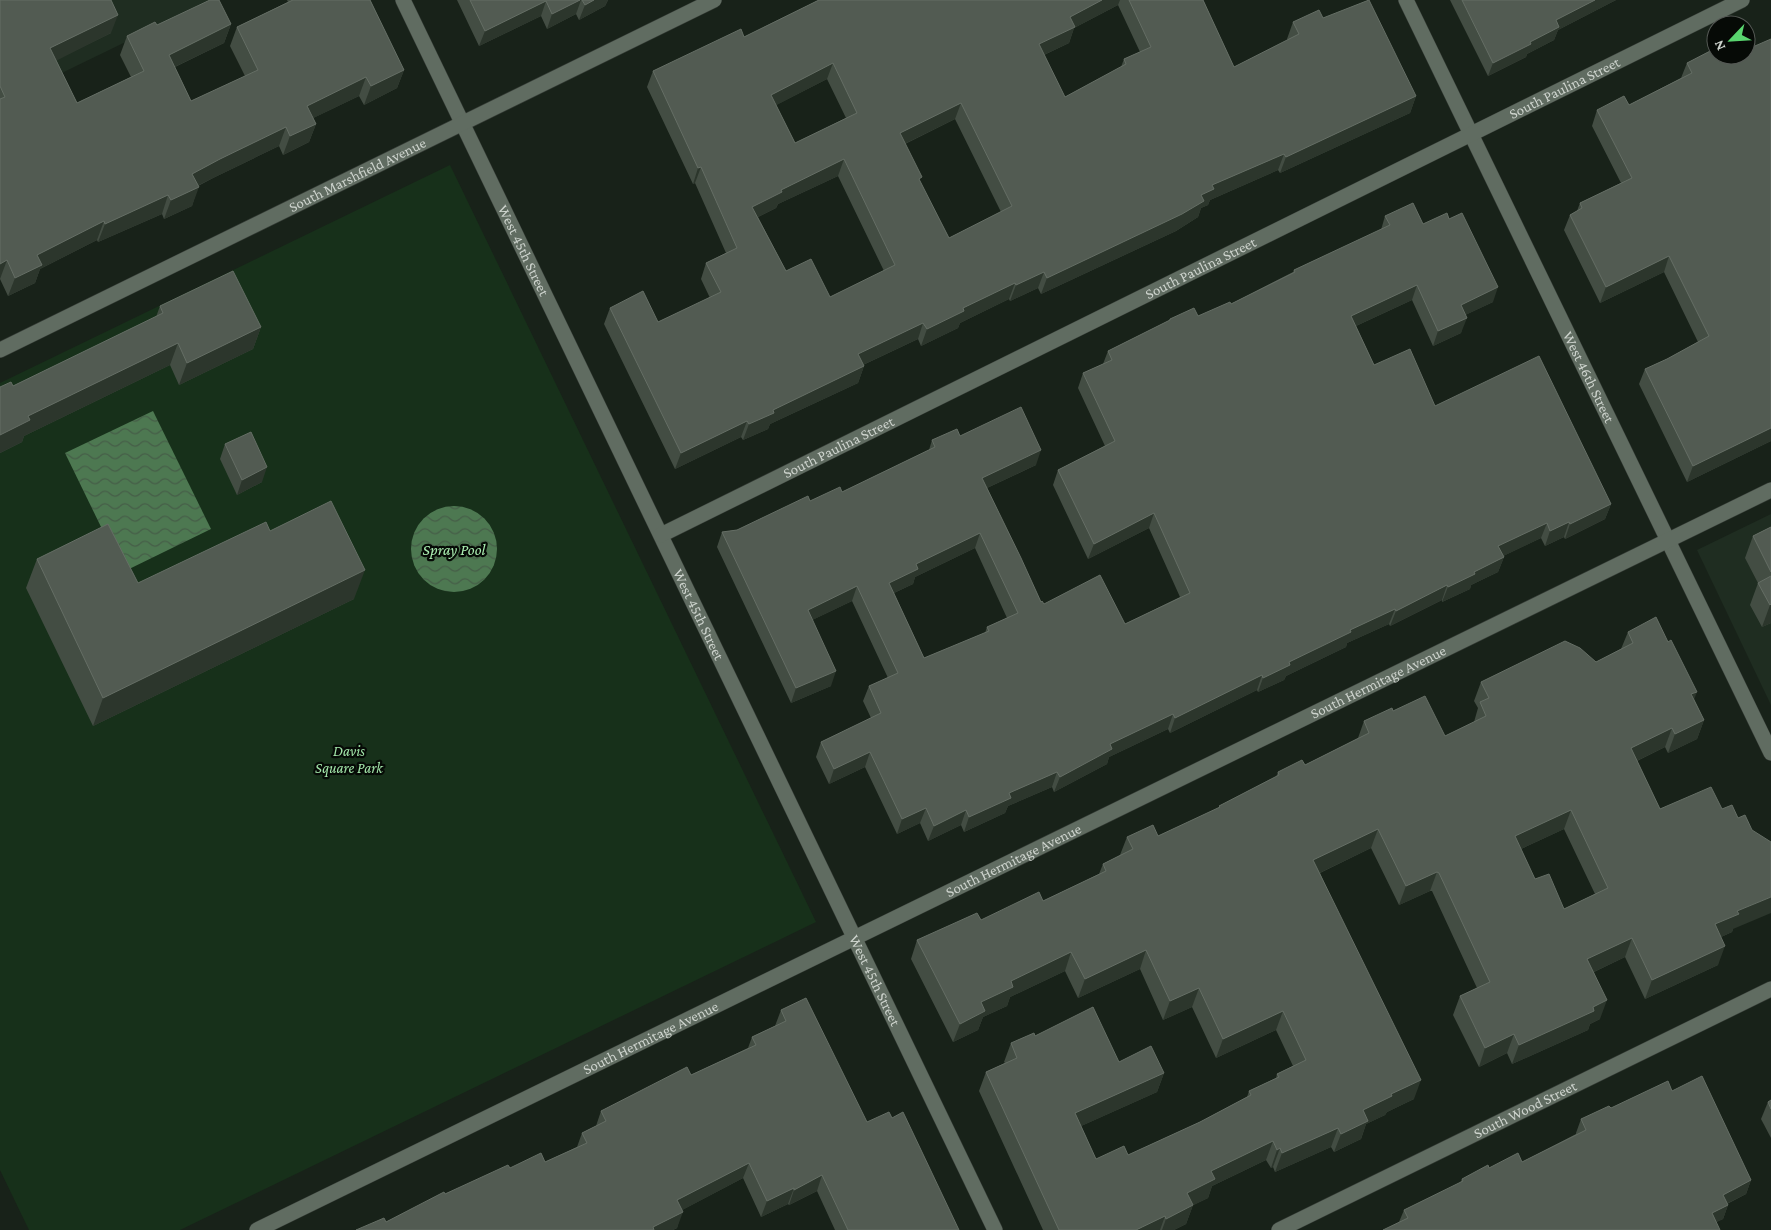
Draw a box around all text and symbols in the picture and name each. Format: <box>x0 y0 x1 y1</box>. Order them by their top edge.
north arrow <box>1706 15 1756 65</box>
text: N <box>1710 37 1728 53</box>
street label: South Paulina Street <box>1506 53 1623 122</box>
street label: South Marshfield Avenue <box>286 134 429 215</box>
street label: West 45th Street <box>495 202 553 300</box>
street label: South Paulina Street <box>1143 233 1259 302</box>
street label: West 46th Street <box>1560 329 1618 426</box>
street label: South Paulina Street <box>780 413 897 481</box>
water label: Spray Pool <box>423 541 487 559</box>
street label: West 45th Street <box>670 566 728 664</box>
street label: South Hermitage Avenue <box>1308 642 1449 722</box>
park label: Davis Square Park <box>315 743 384 777</box>
street label: South Hermitage Avenue <box>943 820 1084 900</box>
street label: West 45th Street <box>846 932 904 1029</box>
street label: South Hermitage Avenue <box>580 998 721 1078</box>
street label: South Wood Street <box>1471 1077 1580 1141</box>

